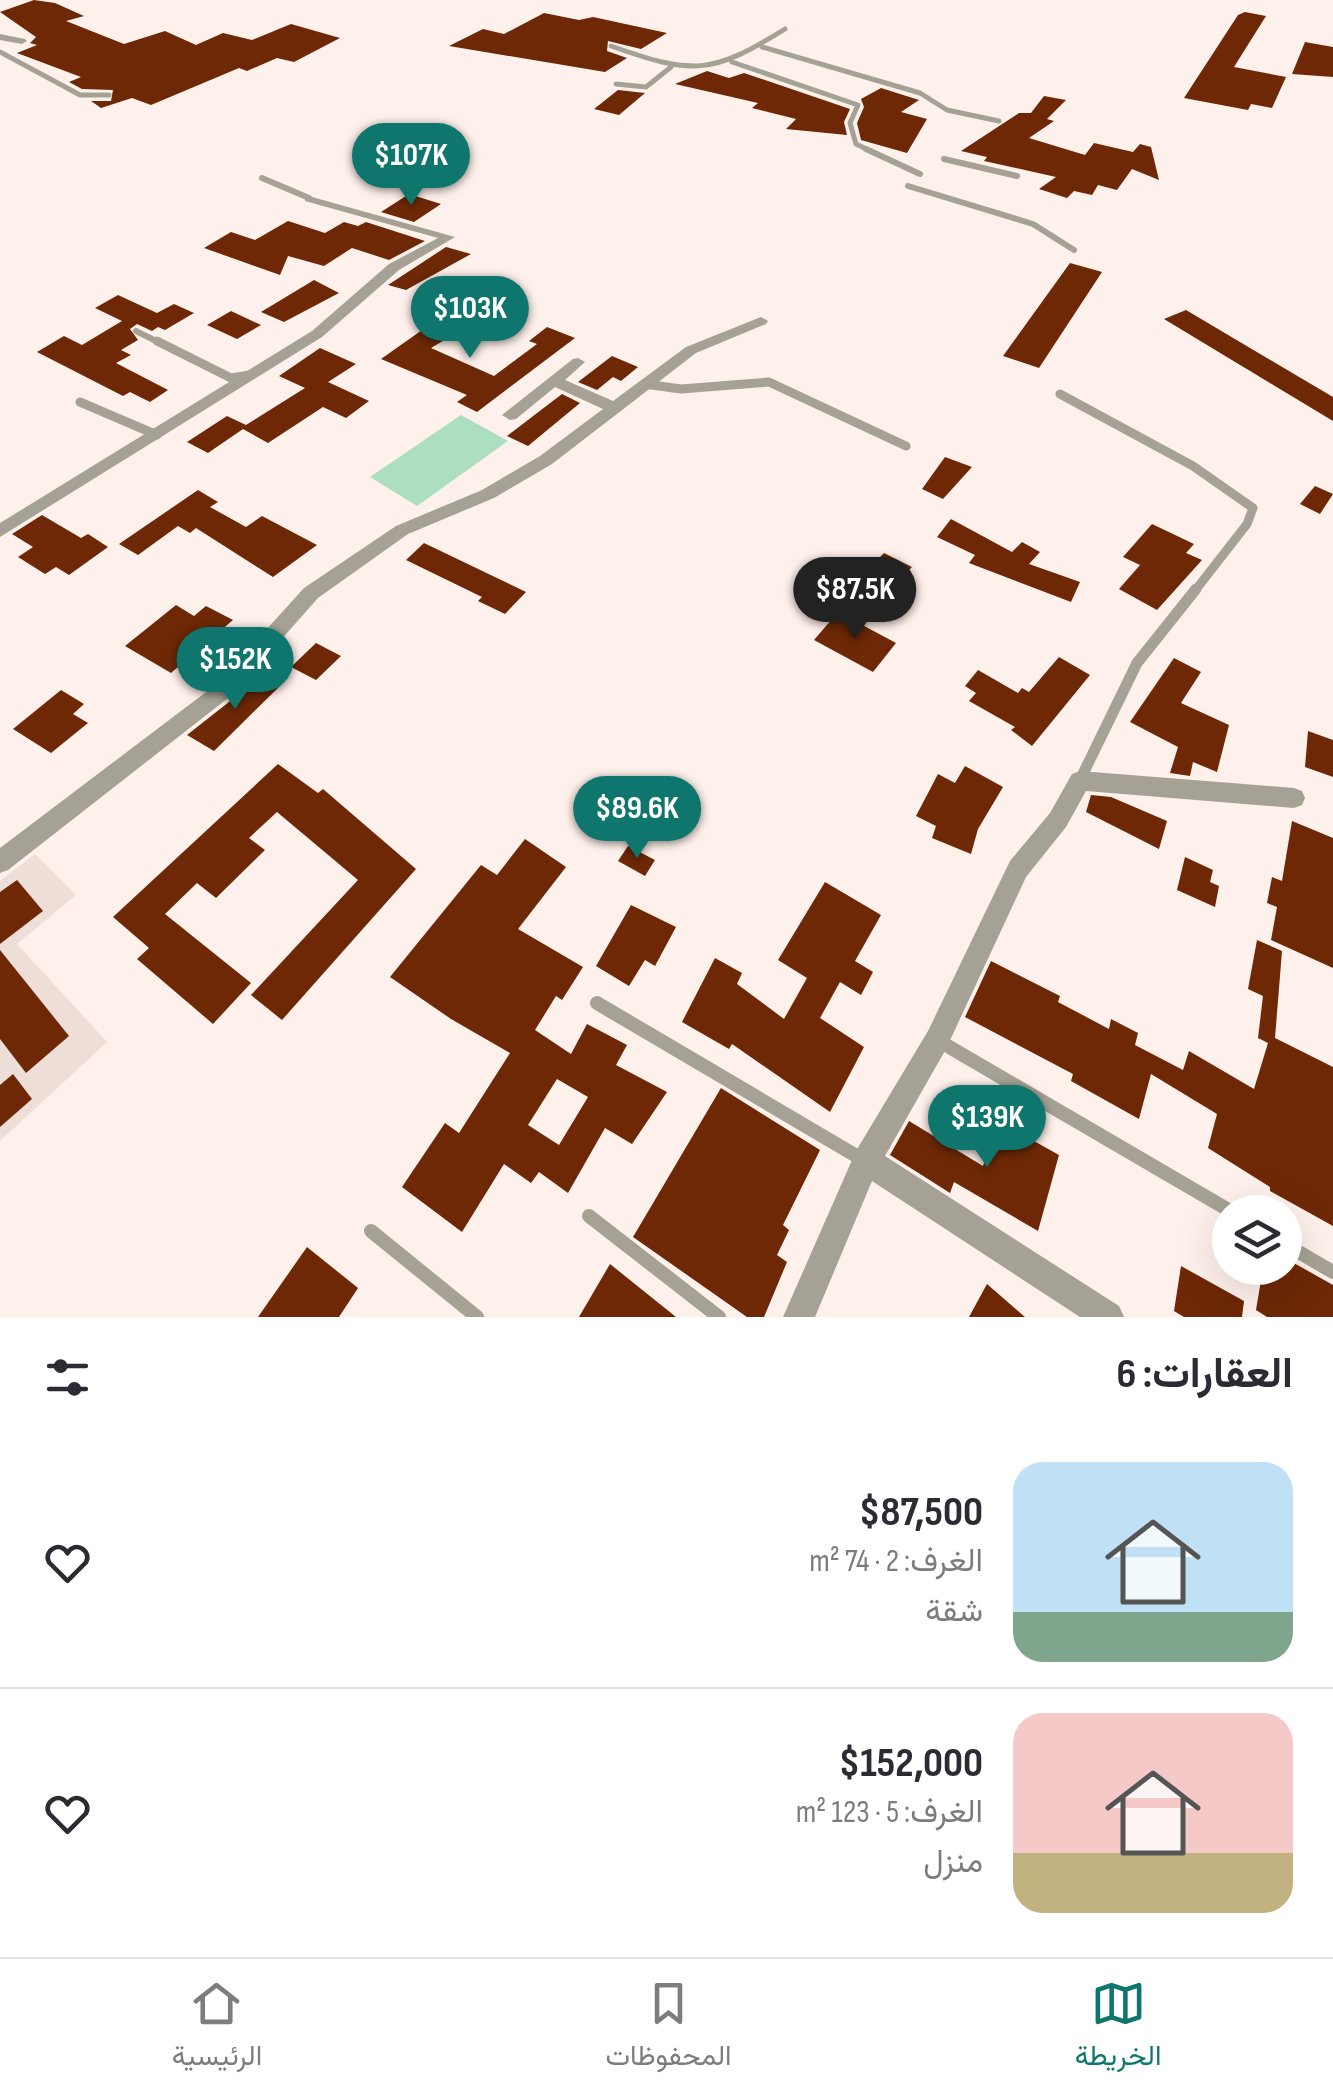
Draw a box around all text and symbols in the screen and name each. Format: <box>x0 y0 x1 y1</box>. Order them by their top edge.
pin: $107K <box>341 123 481 208</box>
text: $107K <box>374 136 448 175</box>
pin: $103K <box>400 276 540 361</box>
text: $103K <box>433 289 507 328</box>
pin: $87.5K <box>774 557 936 642</box>
text: $87.5K <box>815 570 895 609</box>
pin: $152K <box>165 627 305 712</box>
text: $152K <box>199 640 271 679</box>
pin: $89.6K <box>556 776 718 861</box>
text: $89.6K <box>595 789 679 828</box>
pin: $139K <box>917 1085 1057 1170</box>
text: $139K <box>950 1098 1024 1137</box>
map controls <box>1212 1195 1302 1285</box>
button: layers <box>1212 1195 1302 1285</box>
text: العقارات: 6 <box>1116 1349 1293 1400</box>
icon: filters <box>40 1350 95 1405</box>
text: $87,500 <box>859 1487 983 1538</box>
icon: home <box>1093 1502 1213 1622</box>
icon: heart <box>40 1535 95 1590</box>
text: الغرف: 2 · 74 m² <box>809 1542 983 1581</box>
text: شقة <box>925 1592 983 1631</box>
text: $152,000 <box>839 1738 983 1789</box>
icon: home <box>1093 1753 1213 1873</box>
icon: heart <box>40 1786 95 1841</box>
text: الغرف: 5 · 123 m² <box>796 1793 983 1832</box>
text: منزل <box>923 1843 983 1882</box>
tab: الرئيسية <box>172 1976 262 2080</box>
tab: المحفوظات <box>605 1976 732 2080</box>
tab: الخريطة <box>1075 1976 1161 2080</box>

